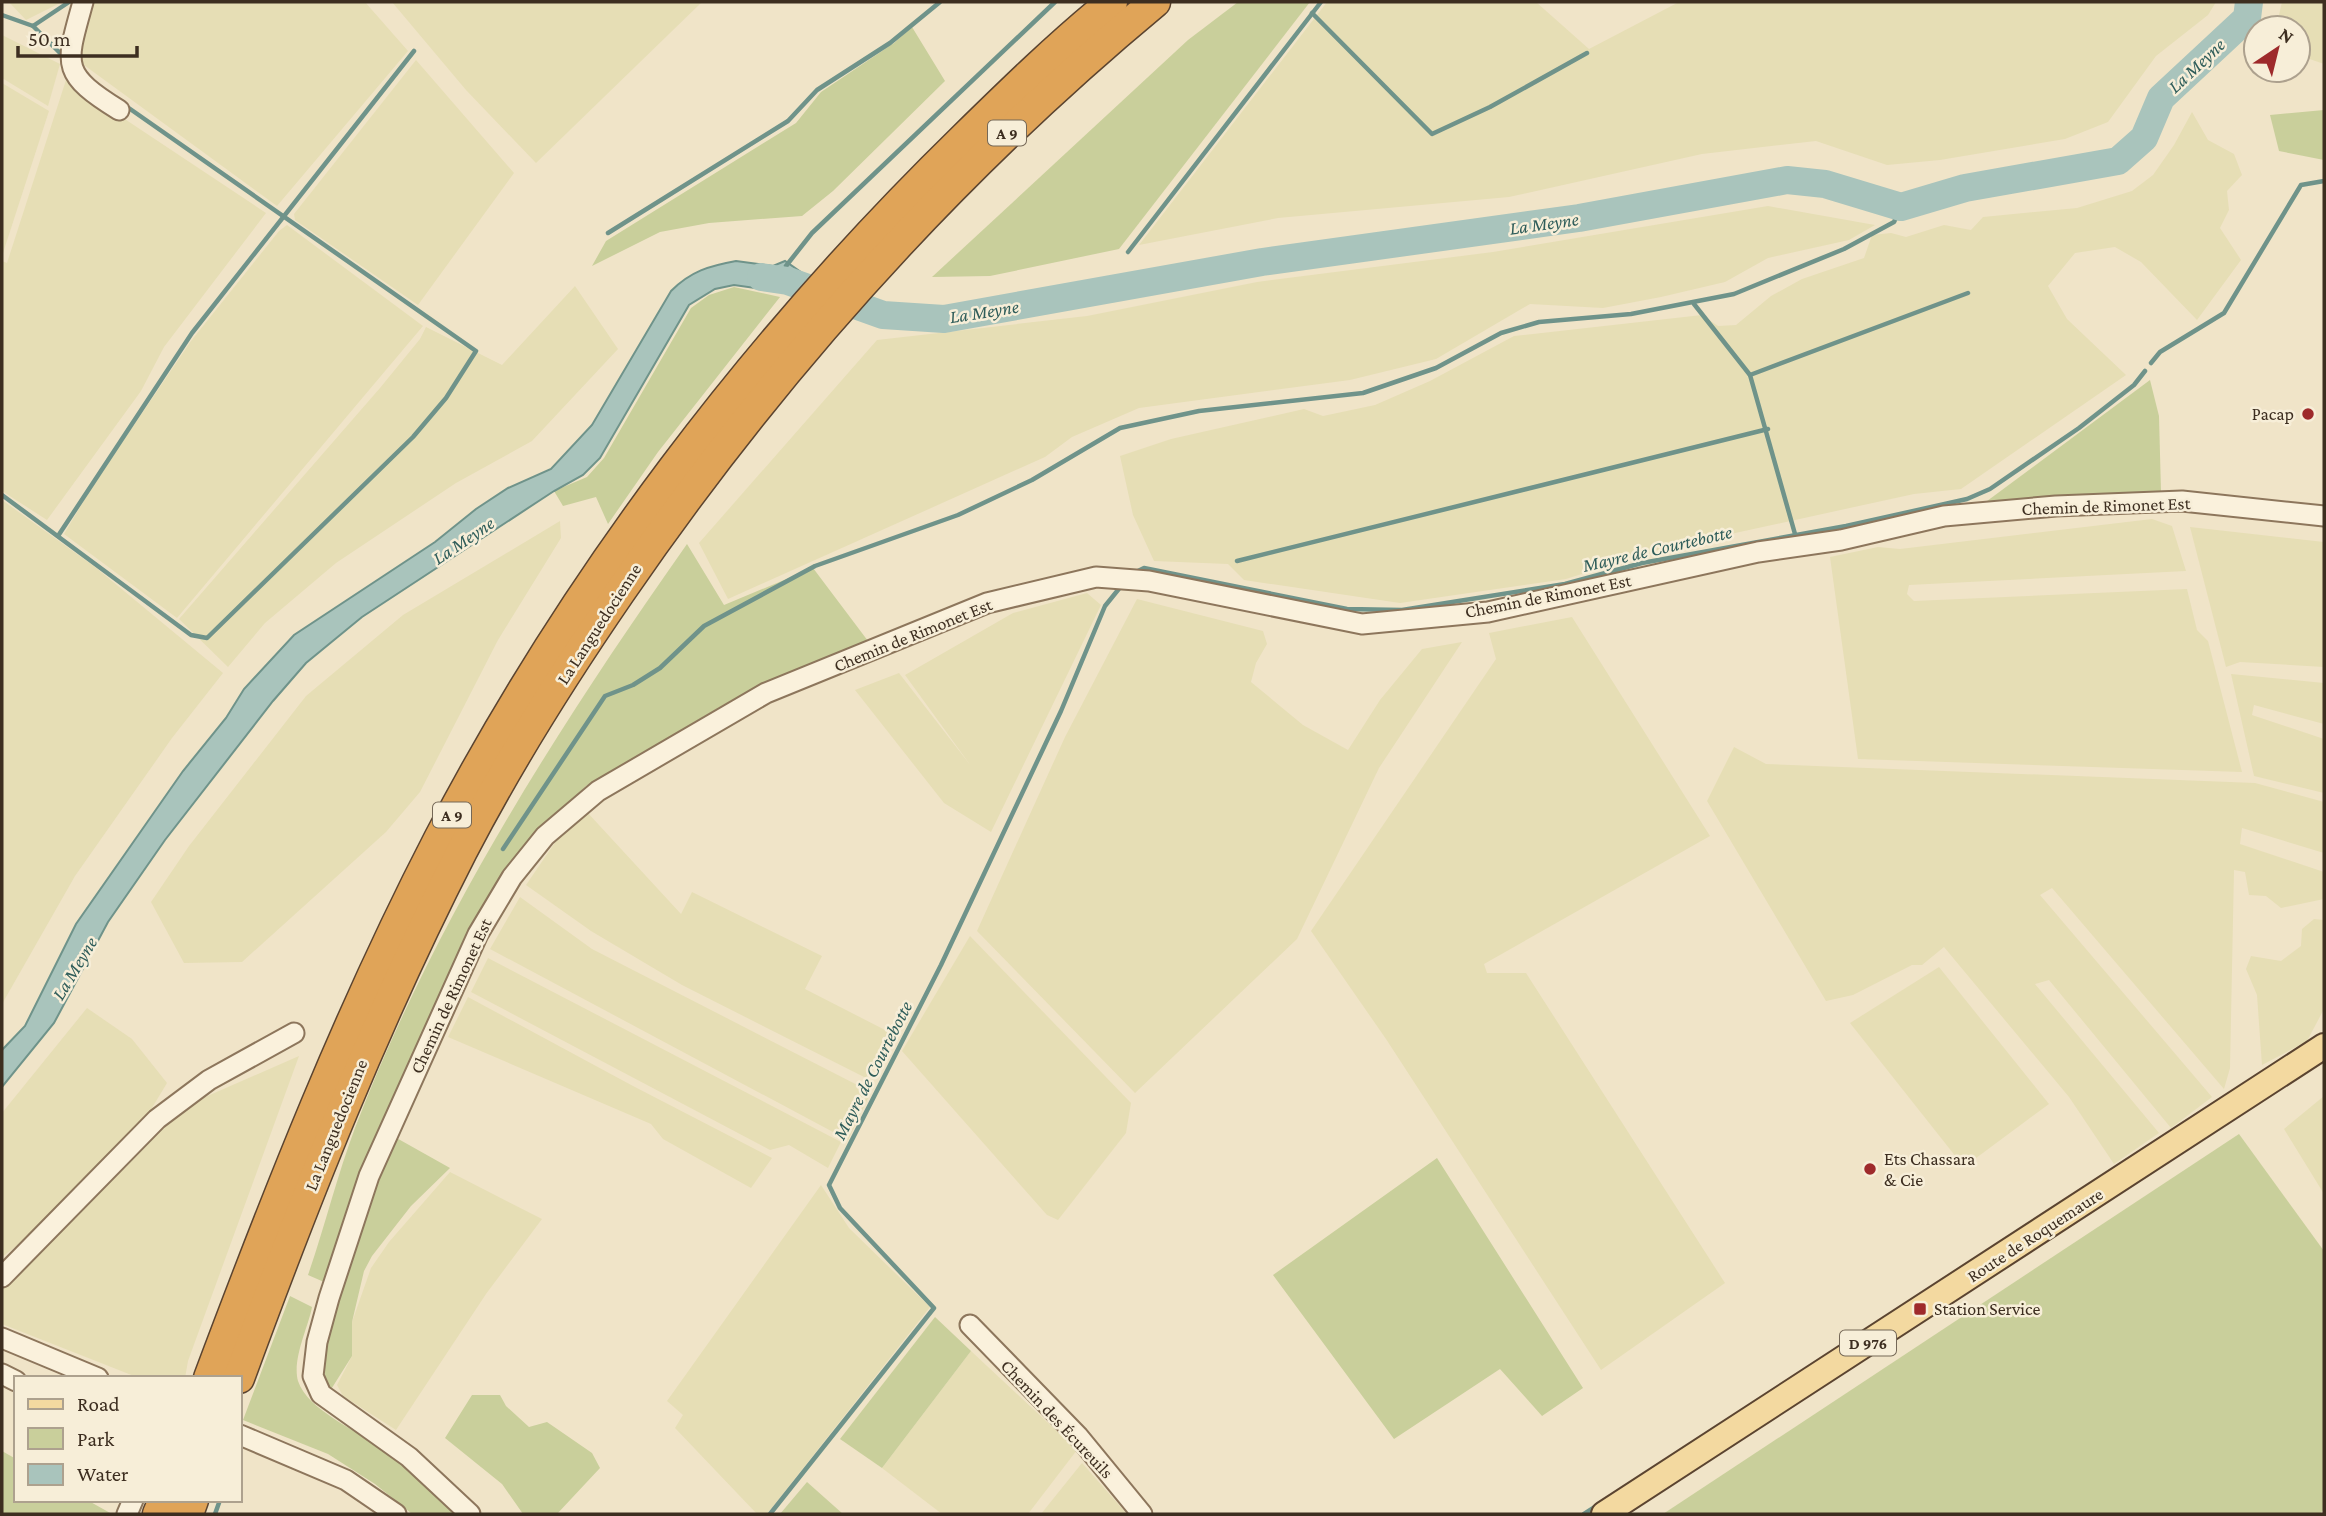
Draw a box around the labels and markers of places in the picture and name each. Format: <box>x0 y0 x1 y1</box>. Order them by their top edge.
place label: Pacap <box>2252 404 2294 424</box>
marker: Pacap <box>2300 406 2316 422</box>
place label: Ets Chassara & Cie <box>1884 1149 1975 1190</box>
marker: Ets Chassara & Cie <box>1862 1161 1878 1177</box>
place label: Station Service <box>1934 1299 2040 1319</box>
marker: Station Service <box>1912 1301 1928 1317</box>

